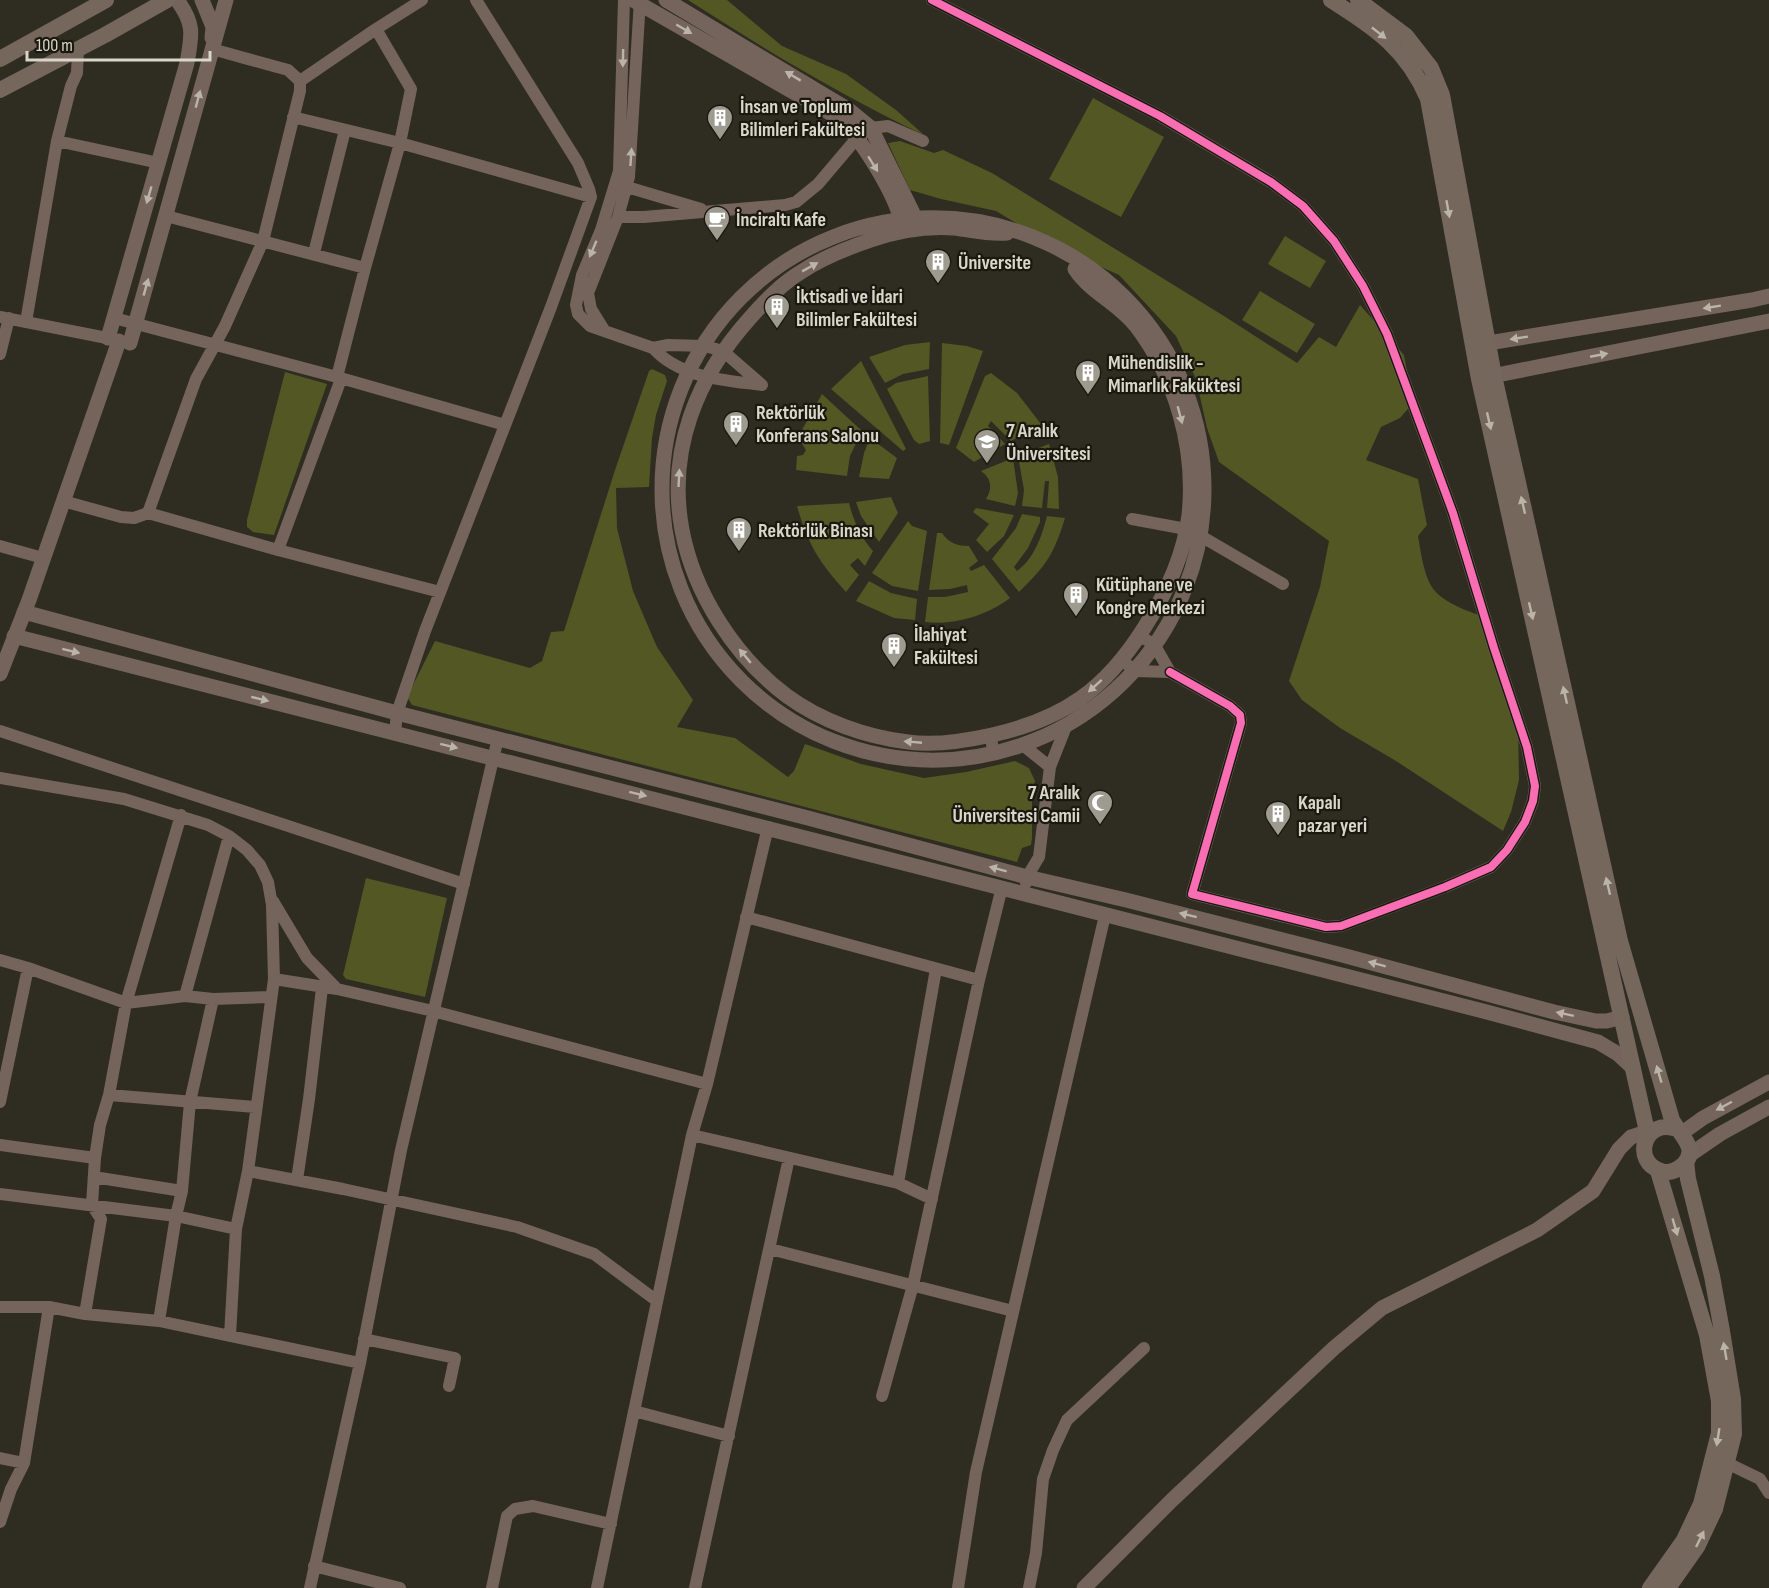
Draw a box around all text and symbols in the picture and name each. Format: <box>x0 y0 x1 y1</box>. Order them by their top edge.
one-way arrow <box>676 23 692 34</box>
scale bar <box>27 24 210 62</box>
one-way arrow <box>1371 27 1387 40</box>
text: 100 m <box>36 35 73 56</box>
one-way arrow <box>618 49 628 68</box>
one-way arrow <box>785 70 801 81</box>
one-way arrow <box>194 90 203 108</box>
place label: İnsan ve Toplum Bilimleri Fakültesi <box>740 95 865 142</box>
building icon: İnsan ve Toplum Bilimleri Fakültesi <box>705 103 735 141</box>
one-way arrow <box>627 147 636 166</box>
one-way arrow <box>868 156 879 172</box>
one-way arrow <box>144 186 154 205</box>
one-way arrow <box>1444 199 1453 218</box>
cafe icon: İnciraltı Kafe <box>702 204 732 242</box>
place label: İnciraltı Kafe <box>736 208 826 232</box>
one-way arrow <box>588 240 597 258</box>
building icon: Üniversite <box>923 247 953 285</box>
place label: Üniversite <box>958 251 1031 275</box>
one-way arrow <box>802 262 819 272</box>
one-way arrow <box>142 278 151 296</box>
place label: İktisadi ve İdari Bilimler Fakültesi <box>796 285 917 332</box>
building icon: İktisadi ve İdari Bilimler Fakültesi <box>762 292 792 330</box>
one-way arrow <box>1702 303 1721 312</box>
one-way arrow <box>1510 334 1529 343</box>
one-way arrow <box>1589 350 1608 359</box>
place label: Mühendislik - Mimarlık Faküktesi <box>1108 351 1240 398</box>
building icon: Mühendislik - Mimarlık Faküktesi <box>1073 358 1103 396</box>
place label: Rektörlük Konferans Salonu <box>756 401 879 448</box>
one-way arrow <box>1175 406 1185 424</box>
building icon: Rektörlük Konferans Salonu <box>721 409 751 447</box>
one-way arrow <box>1484 412 1494 430</box>
place label: 7 Aralık Üniversitesi <box>1006 419 1091 466</box>
school or university icon: 7 Aralık Üniversitesi <box>972 427 1002 465</box>
one-way arrow <box>675 468 684 487</box>
one-way arrow <box>1517 496 1527 514</box>
building icon: Rektörlük Binası <box>724 515 754 553</box>
place label: Rektörlük Binası <box>758 519 873 543</box>
place label: Kütüphane ve Kongre Merkezi <box>1096 573 1205 620</box>
building icon: Kütüphane ve Kongre Merkezi <box>1061 580 1091 618</box>
one-way arrow <box>1527 602 1537 620</box>
place label: İlahiyat Fakültesi <box>914 623 978 670</box>
building icon: İlahiyat Fakültesi <box>879 631 909 669</box>
one-way arrow <box>62 646 80 656</box>
one-way arrow <box>739 649 752 664</box>
one-way arrow <box>1088 679 1103 692</box>
one-way arrow <box>1560 686 1570 705</box>
one-way arrow <box>251 694 269 704</box>
one-way arrow <box>904 737 923 747</box>
one-way arrow <box>440 742 458 752</box>
place label: 7 Aralık Üniversitesi Camii <box>953 781 1081 828</box>
mosque icon: 7 Aralık Üniversitesi Camii <box>1085 788 1115 826</box>
one-way arrow <box>629 790 647 800</box>
place label: Kapalı pazar yeri <box>1298 791 1367 838</box>
building icon: Kapalı pazar yeri <box>1263 799 1293 837</box>
one-way arrow <box>989 864 1007 873</box>
one-way arrow <box>1603 876 1612 895</box>
one-way arrow <box>1179 910 1197 920</box>
one-way arrow <box>1367 959 1385 968</box>
one-way arrow <box>1555 1009 1574 1018</box>
one-way arrow <box>1654 1065 1663 1083</box>
one-way arrow <box>1716 1101 1733 1111</box>
one-way arrow <box>1671 1218 1680 1236</box>
one-way arrow <box>1720 1341 1729 1360</box>
one-way arrow <box>1713 1427 1722 1446</box>
one-way arrow <box>1696 1531 1705 1548</box>

